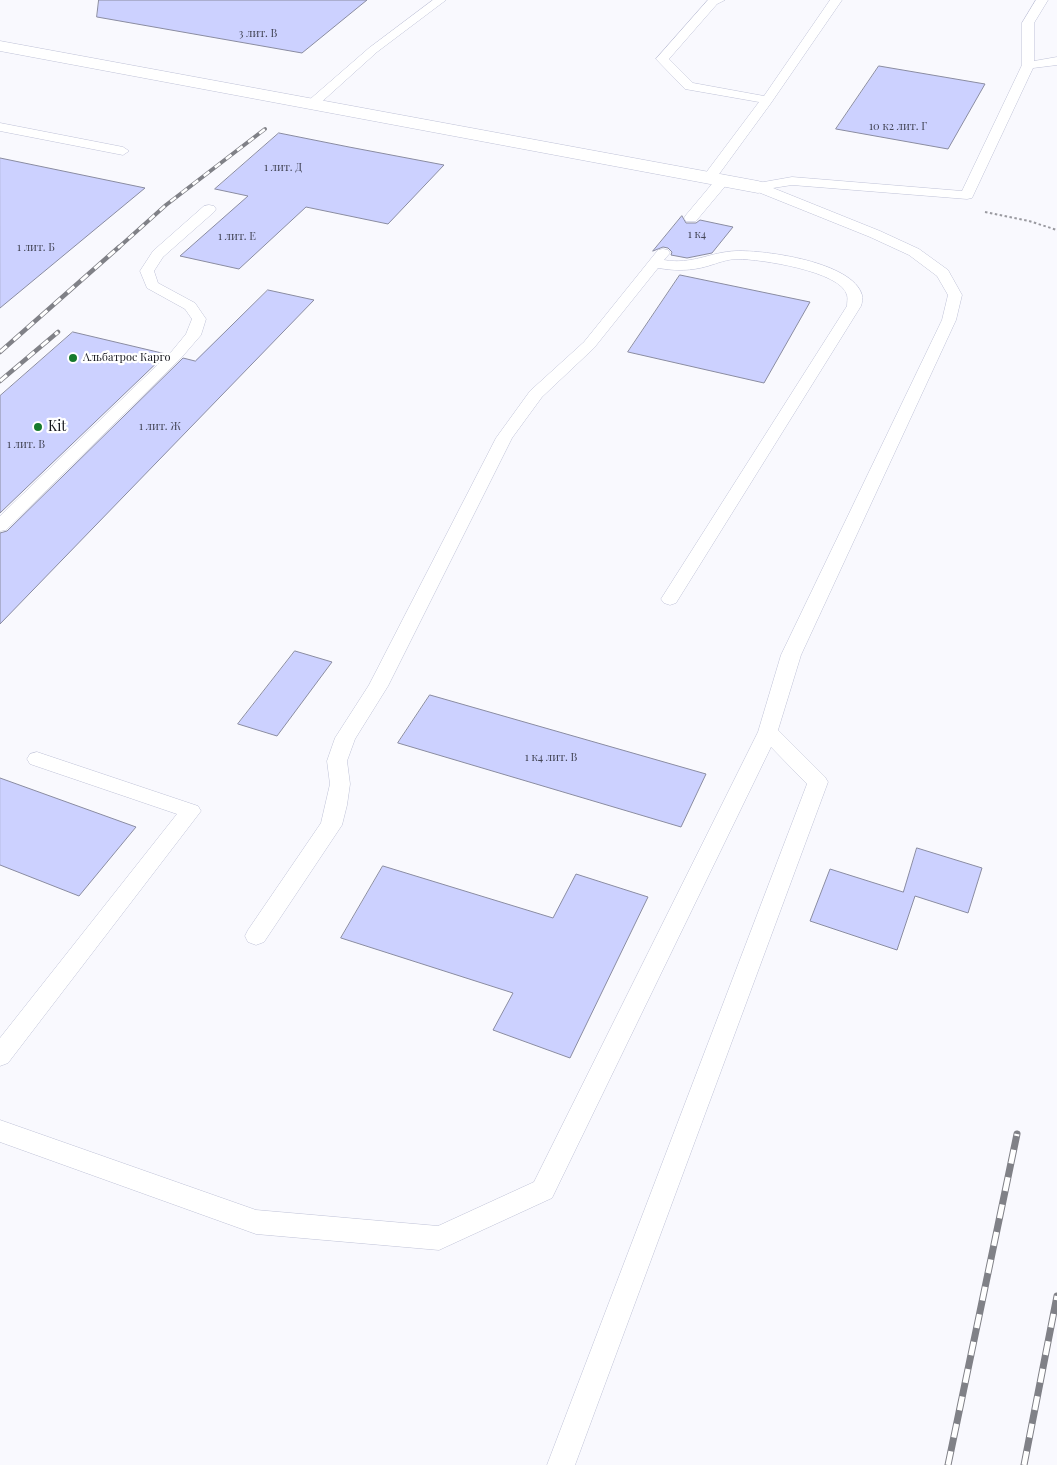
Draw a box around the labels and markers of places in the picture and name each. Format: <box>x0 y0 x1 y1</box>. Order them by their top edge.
place label: Альбатрос Карго <box>83 351 171 365</box>
marker: Альбатрос Карго <box>67 352 79 364</box>
place label: Kit <box>48 419 66 435</box>
marker: Kit <box>32 421 44 433</box>

